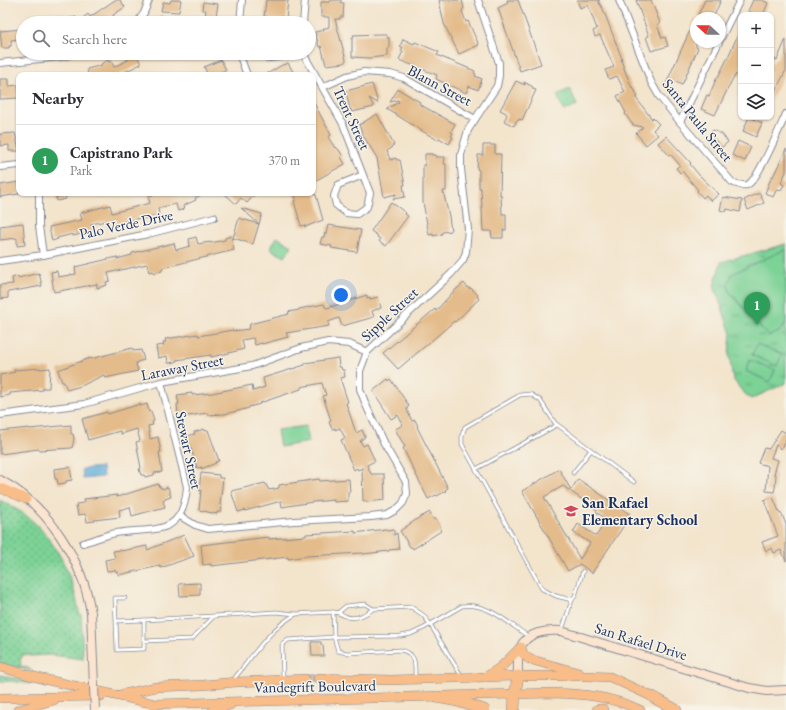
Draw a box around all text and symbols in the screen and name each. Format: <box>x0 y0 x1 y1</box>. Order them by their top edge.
north arrow <box>690 12 726 48</box>
map controls <box>738 12 774 120</box>
button: + <box>738 12 774 48</box>
search box <box>16 16 316 60</box>
icon: search <box>30 27 52 49</box>
text: Search here <box>62 29 127 48</box>
button: − <box>738 48 774 84</box>
street label: Blann Street <box>405 60 476 110</box>
street label: Santa Paula Street <box>659 75 738 166</box>
street label: Trent Street <box>329 83 375 153</box>
button: layers <box>738 84 774 120</box>
text: Nearby <box>32 87 84 109</box>
text: Capistrano Park <box>70 143 173 162</box>
text: 1 <box>42 152 48 169</box>
text: 370 m <box>269 152 300 169</box>
text: Park <box>70 162 92 179</box>
street label: Palo Verde Drive <box>77 205 175 243</box>
street label: Sipple Street <box>356 283 422 345</box>
your location <box>331 285 351 305</box>
pin: 1 <box>744 292 770 325</box>
street label: Laraway Street <box>139 350 225 384</box>
street label: Stewart Street <box>171 409 207 491</box>
place label: San Rafael Elementary School <box>582 493 699 529</box>
school or university icon: San Rafael Elementary School <box>563 503 579 519</box>
street label: San Rafael Drive <box>593 618 690 664</box>
street label: Vandegrift Boulevard <box>254 675 377 697</box>

